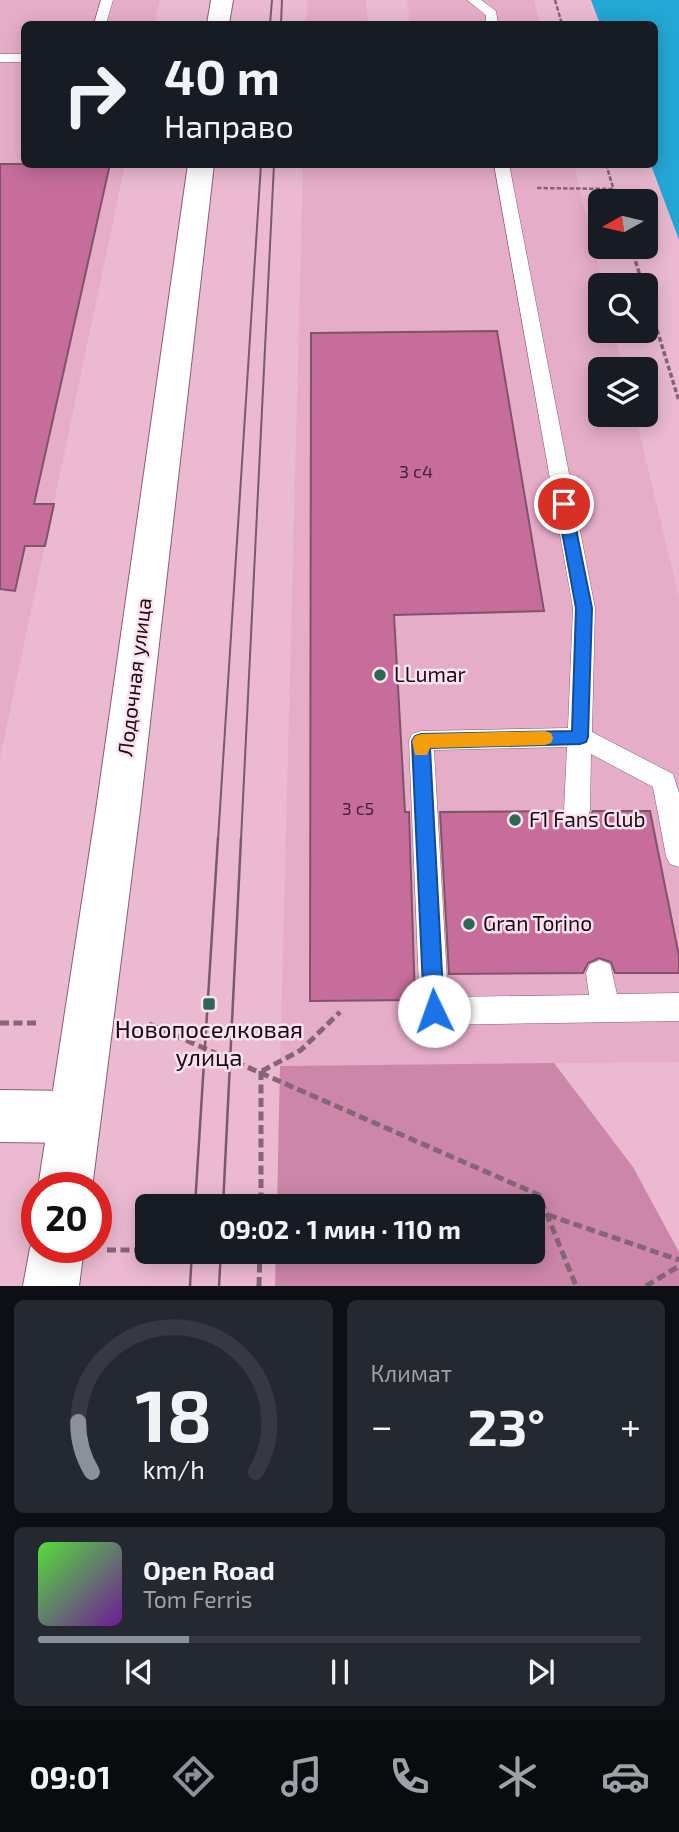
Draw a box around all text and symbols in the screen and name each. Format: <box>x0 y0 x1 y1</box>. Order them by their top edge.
text: 40 m <box>164 46 280 105</box>
icon: right <box>49 49 140 140</box>
text: Направо <box>164 106 294 144</box>
north arrow <box>588 189 658 259</box>
map controls <box>588 189 658 427</box>
button: search <box>588 273 658 343</box>
button: layers <box>588 357 658 427</box>
house number: 3 с4 <box>399 460 433 482</box>
pin <box>534 474 594 534</box>
icon: arrive <box>545 485 583 523</box>
street label: Лодочная улица <box>111 596 157 758</box>
place label: LLumar <box>394 661 466 686</box>
marker: LLumar <box>372 667 388 683</box>
house number: 3 с5 <box>342 797 374 819</box>
place label: F1 Fans Club <box>529 806 645 831</box>
marker: F1 Fans Club <box>507 812 523 828</box>
place label: Gran Torino <box>483 910 592 935</box>
marker: Gran Torino <box>461 916 477 932</box>
position arrow <box>397 974 471 1048</box>
marker: Новопоселковая улица <box>201 996 217 1012</box>
place label: Новопоселковая улица <box>115 1014 303 1072</box>
speed limit sign: 20 <box>21 1172 112 1263</box>
text: 09:02 · 1 мин · 110 m <box>219 1213 461 1244</box>
text: Климат <box>371 1359 452 1387</box>
text: 18 <box>135 1370 212 1458</box>
text: 23° <box>468 1394 545 1456</box>
text: − <box>371 1402 393 1448</box>
text: + <box>620 1402 641 1448</box>
text: km/h <box>142 1454 204 1484</box>
text: Open Road <box>143 1554 275 1585</box>
text: Tom Ferris <box>143 1585 252 1613</box>
icon: previous <box>120 1653 158 1691</box>
icon: pause <box>321 1653 359 1691</box>
icon: next <box>522 1653 560 1691</box>
icon: directions <box>169 1752 218 1801</box>
icon: music <box>277 1752 326 1801</box>
icon: phone <box>385 1752 434 1801</box>
icon: climate <box>493 1752 542 1801</box>
icon: car <box>601 1752 650 1801</box>
text: 09:01 <box>29 1757 111 1795</box>

